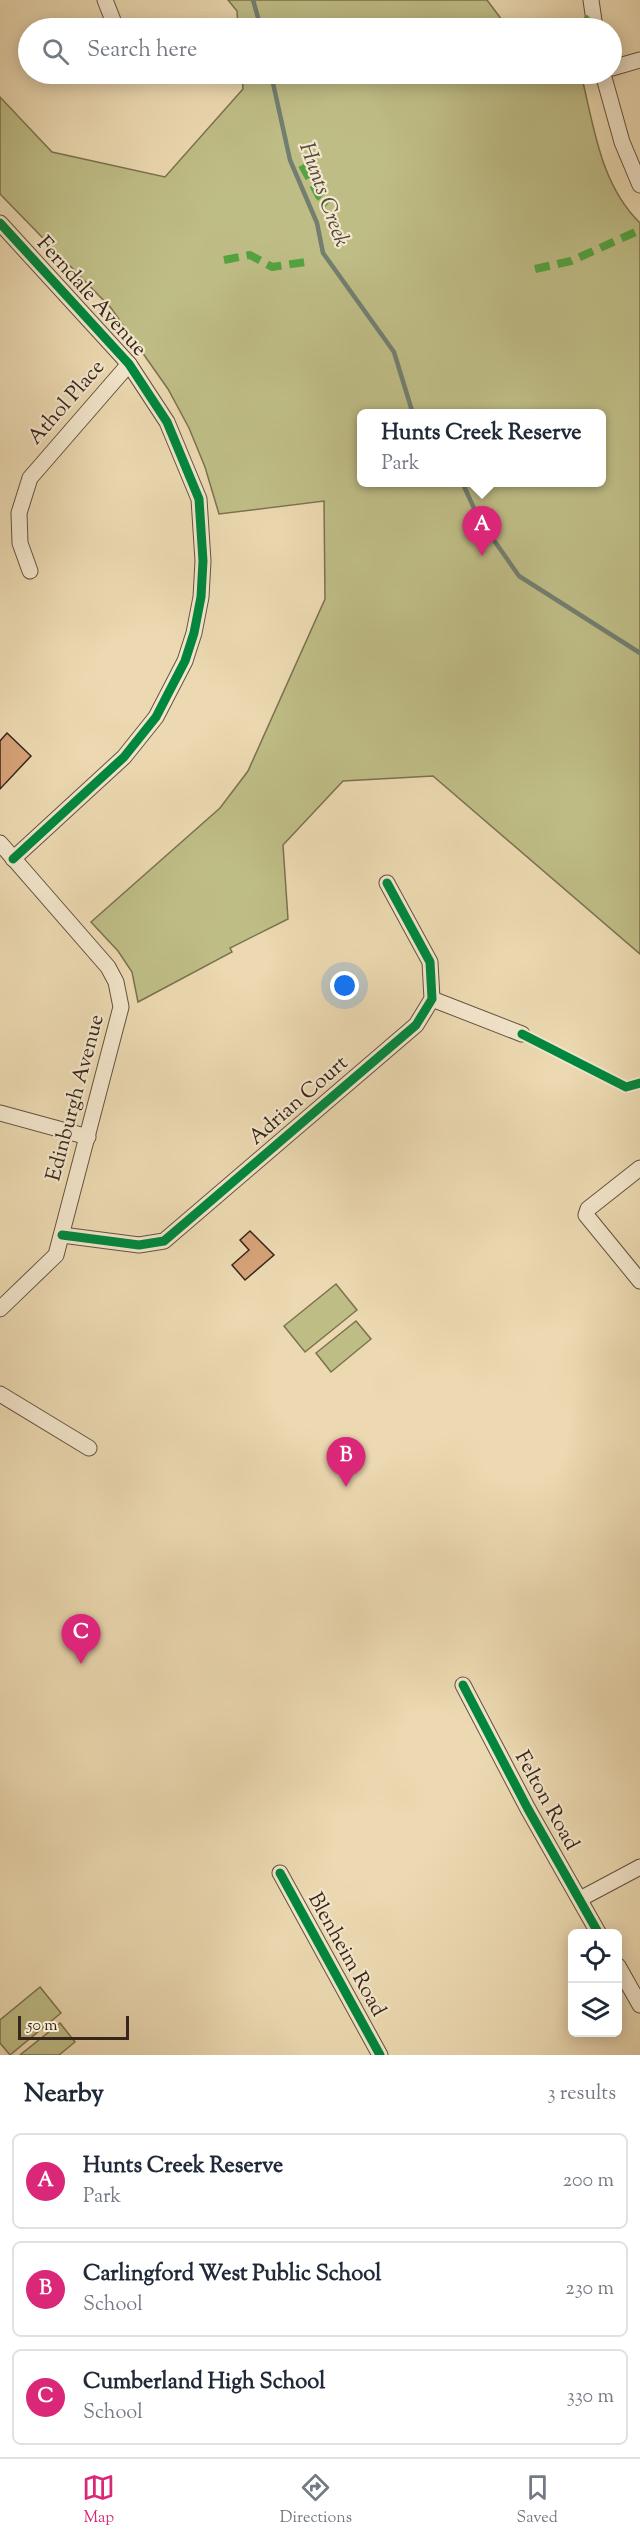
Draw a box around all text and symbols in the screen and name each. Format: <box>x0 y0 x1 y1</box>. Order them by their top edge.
search box <box>18 18 622 84</box>
icon: search <box>39 35 72 68</box>
text: Search here <box>87 35 197 67</box>
water label: Hunts Creek <box>289 138 357 252</box>
street label: Ferndale Avenue <box>29 230 153 364</box>
street label: Athol Place <box>21 354 113 452</box>
popup <box>357 409 606 487</box>
text: Hunts Creek Reserve <box>381 418 582 450</box>
text: Park <box>381 450 420 479</box>
pin: A <box>462 506 502 556</box>
your location <box>330 971 359 1000</box>
street label: Edinburgh Avenue <box>39 1011 113 1185</box>
street label: Adrian Court <box>243 1049 355 1153</box>
pin: B <box>326 1438 366 1487</box>
pin: C <box>62 1614 100 1664</box>
street label: Felton Road <box>506 1746 586 1856</box>
street label: Blenheim Road <box>299 1887 393 2023</box>
map controls <box>568 1929 622 2037</box>
button: locate <box>568 1929 622 1983</box>
button: layers <box>568 1983 622 2037</box>
scale bar <box>18 2013 129 2040</box>
text: 50 m <box>27 2015 58 2038</box>
text: Nearby <box>24 2076 104 2113</box>
text: 3 results <box>547 2080 616 2109</box>
text: Hunts Creek Reserve <box>83 2151 283 2183</box>
text: A <box>37 2167 54 2196</box>
text: 200 m <box>563 2167 614 2196</box>
text: Park <box>83 2183 121 2212</box>
text: Carlingford West Public School <box>83 2259 381 2291</box>
text: B <box>39 2275 52 2304</box>
text: 230 m <box>565 2275 614 2304</box>
text: School <box>83 2291 143 2320</box>
text: Cumberland High School <box>83 2367 325 2399</box>
text: C <box>37 2383 54 2412</box>
text: 330 m <box>567 2383 614 2412</box>
text: School <box>83 2399 143 2428</box>
tab: Map <box>82 2471 115 2530</box>
tab: Directions <box>280 2471 352 2530</box>
tab: Saved <box>517 2471 558 2530</box>

